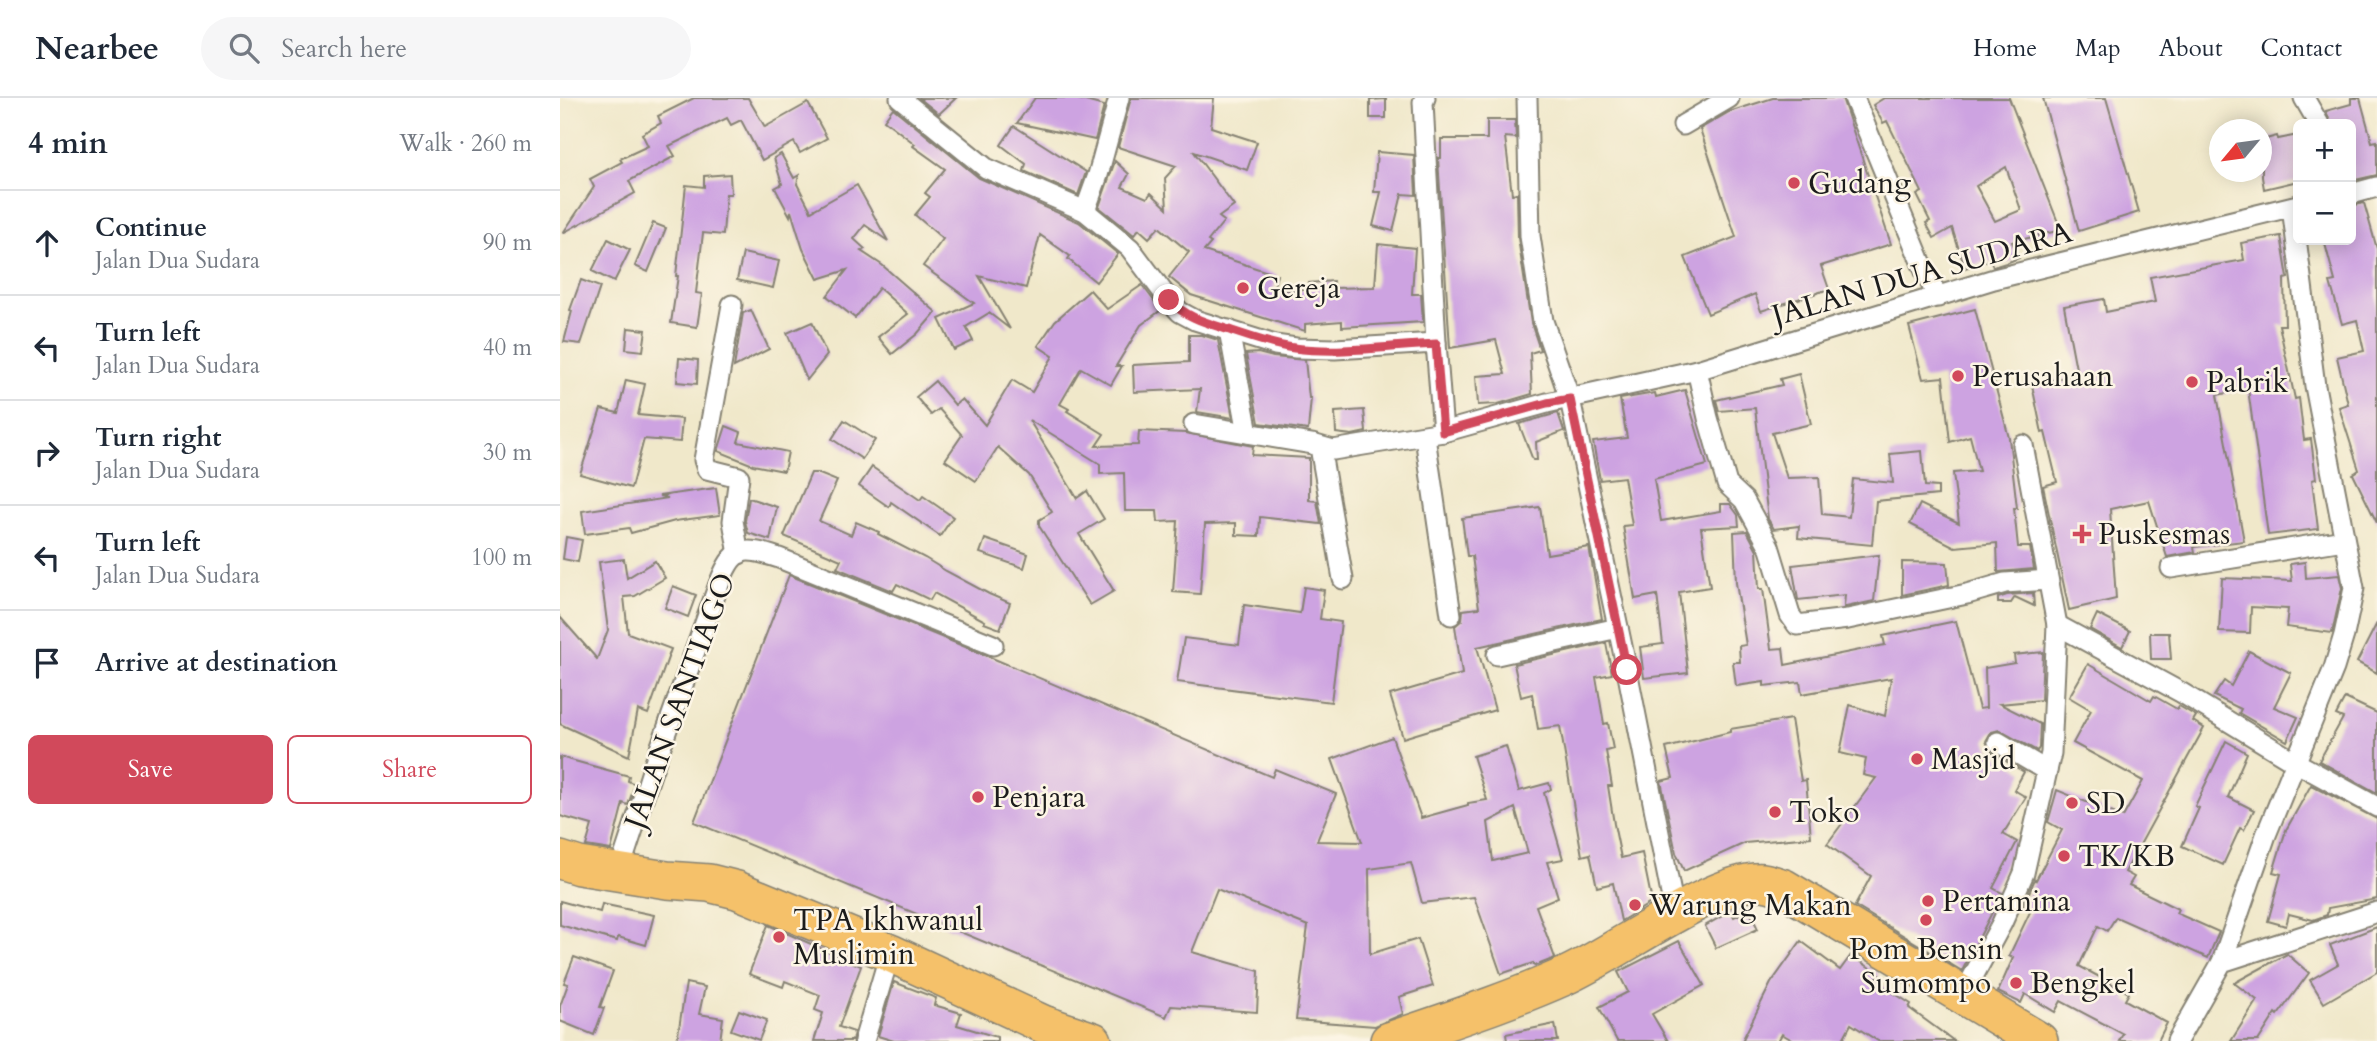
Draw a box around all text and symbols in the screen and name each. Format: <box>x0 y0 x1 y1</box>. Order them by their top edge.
search box <box>201 17 691 80</box>
text: Nearbee <box>35 26 159 71</box>
icon: search <box>225 29 263 67</box>
text: Search here <box>281 31 407 66</box>
text: Home <box>1973 32 2037 65</box>
text: Map <box>2075 32 2121 65</box>
text: About <box>2159 32 2223 65</box>
text: Contact <box>2261 32 2342 65</box>
north arrow <box>2209 119 2272 182</box>
map controls <box>2293 119 2356 245</box>
button: + <box>2293 119 2356 182</box>
text: 4 min <box>28 123 108 164</box>
text: Walk · 260 m <box>399 128 532 159</box>
place label: Gudang <box>1808 163 1911 204</box>
marker: Gudang <box>1786 175 1802 191</box>
button: − <box>2293 182 2356 245</box>
text: Continue <box>95 210 207 245</box>
street label: JALAN DUA SUDARA <box>1763 211 2077 338</box>
icon: ahead <box>28 224 66 262</box>
text: 90 m <box>483 227 532 258</box>
text: Jalan Dua Sudara <box>95 245 260 276</box>
place label: Gereja <box>1257 268 1340 309</box>
marker: Gereja <box>1235 280 1251 296</box>
route end <box>1153 284 1184 315</box>
text: Turn left <box>95 315 200 350</box>
icon: left <box>28 329 66 367</box>
text: 40 m <box>483 332 532 363</box>
text: Jalan Dua Sudara <box>95 350 260 381</box>
place label: Perusahaan <box>1972 356 2113 397</box>
place label: Pabrik <box>2206 362 2288 403</box>
marker: Perusahaan <box>1950 368 1966 384</box>
marker: Pabrik <box>2184 374 2200 390</box>
text: Turn right <box>95 420 222 455</box>
icon: right <box>28 434 66 472</box>
text: 30 m <box>483 437 532 468</box>
text: Jalan Dua Sudara <box>95 455 260 486</box>
place label: Puskesmas <box>2098 514 2230 555</box>
marker: Puskesmas <box>2072 524 2092 544</box>
text: Turn left <box>95 525 200 560</box>
icon: left <box>28 539 66 577</box>
text: 100 m <box>471 542 532 573</box>
text: Jalan Dua Sudara <box>95 560 260 591</box>
street label: JALAN SANTIAGO <box>613 567 745 839</box>
icon: arrive <box>28 644 66 682</box>
text: Arrive at destination <box>95 645 338 680</box>
route start <box>1611 654 1642 685</box>
button: Save <box>28 735 273 804</box>
button: Share <box>287 735 532 804</box>
place label: Masjid <box>1931 739 2015 780</box>
marker: Masjid <box>1909 751 1925 767</box>
place label: Penjara <box>992 777 1086 818</box>
place label: SD <box>2086 783 2125 824</box>
marker: Penjara <box>970 789 986 805</box>
place label: Toko <box>1789 792 1860 833</box>
marker: SD <box>2064 795 2080 811</box>
marker: Toko <box>1767 804 1783 820</box>
place label: TK/KB <box>2078 836 2175 877</box>
marker: TK/KB <box>2056 848 2072 864</box>
place label: Pertamina <box>1942 881 2071 922</box>
place label: Warung Makan <box>1648 885 1852 926</box>
marker: Pertamina <box>1920 893 1936 909</box>
marker: Warung Makan <box>1627 897 1643 913</box>
place label: TPA Ikhwanul Muslimin <box>793 900 983 975</box>
marker: Pom Bensin Sumompo <box>1918 912 1934 928</box>
marker: TPA Ikhwanul Muslimin <box>771 929 787 945</box>
place label: Pom Bensin Sumompo <box>1849 929 2003 1004</box>
place label: Bengkel <box>2030 963 2136 1004</box>
marker: Bengkel <box>2008 975 2024 991</box>

